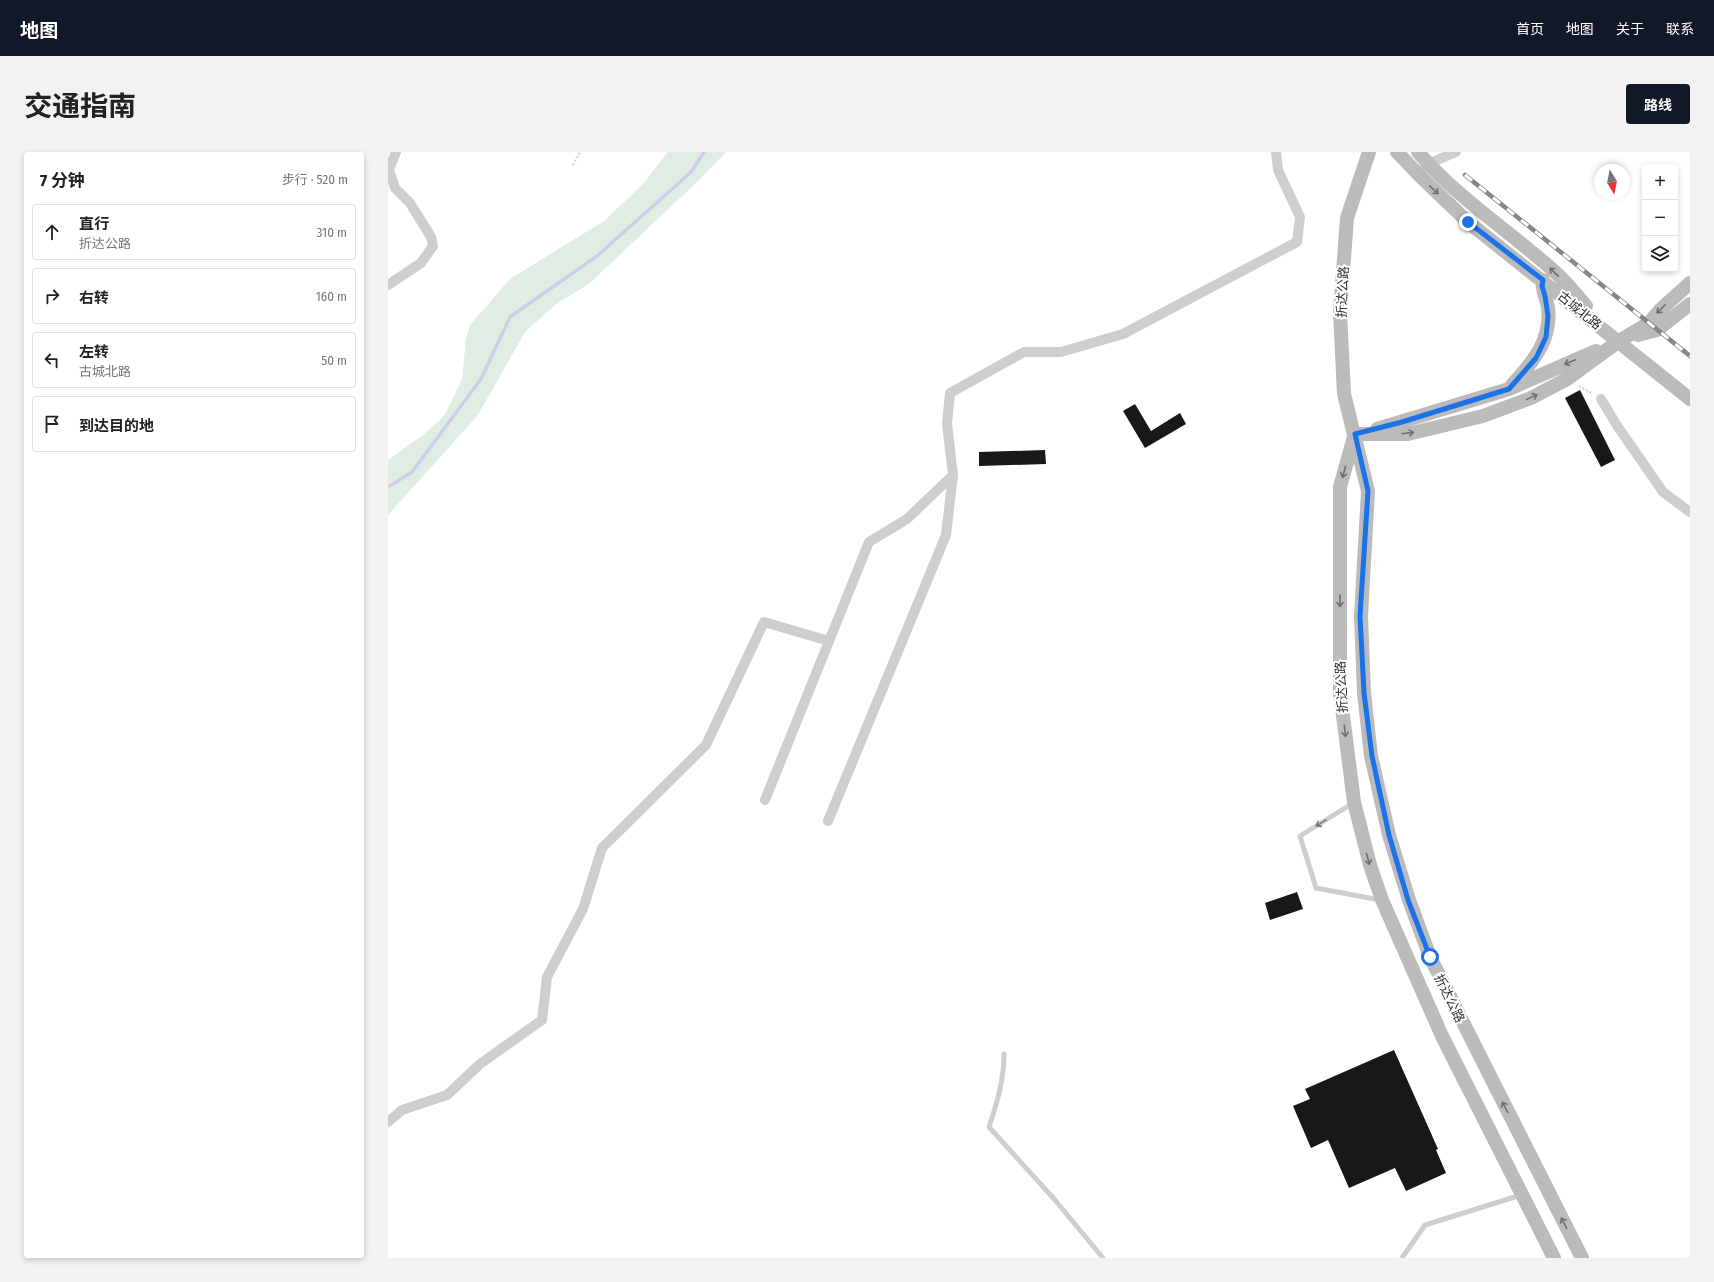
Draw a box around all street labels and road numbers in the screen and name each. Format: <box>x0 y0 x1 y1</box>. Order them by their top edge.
street label: 折达公路 <box>1334 266 1351 318</box>
street label: 古城北路 <box>1555 288 1605 333</box>
street label: 折达公路 <box>1333 661 1350 713</box>
street label: 折达公路 <box>1431 972 1468 1025</box>

